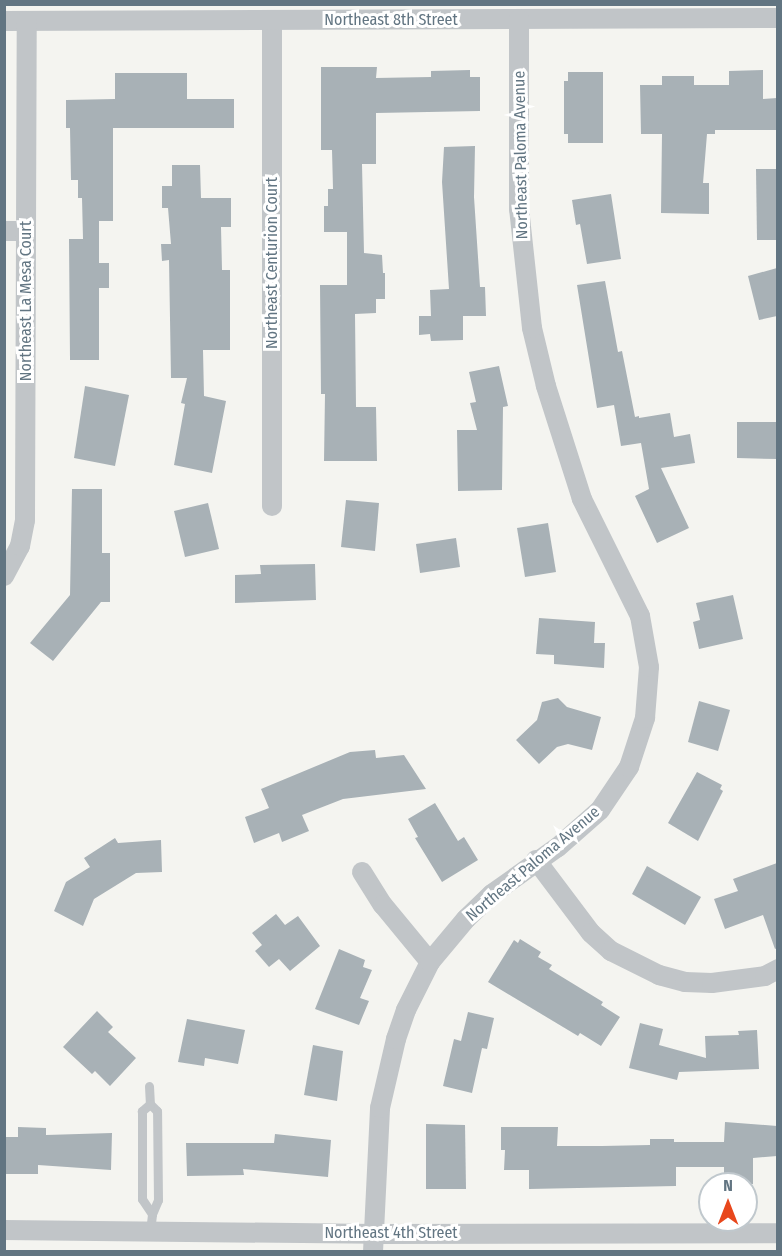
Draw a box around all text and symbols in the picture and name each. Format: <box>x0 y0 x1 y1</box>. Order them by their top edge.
street label: Northeast 8th Street <box>324 10 458 30</box>
street label: Northeast Paloma Avenue <box>510 71 532 239</box>
street label: Northeast Centurion Court <box>262 177 282 349</box>
street label: Northeast La Mesa Court <box>16 221 36 381</box>
street label: Northeast Paloma Avenue <box>462 803 604 925</box>
north arrow <box>698 1172 758 1232</box>
text: N <box>723 1176 733 1195</box>
street label: Northeast 4th Street <box>324 1223 458 1243</box>

